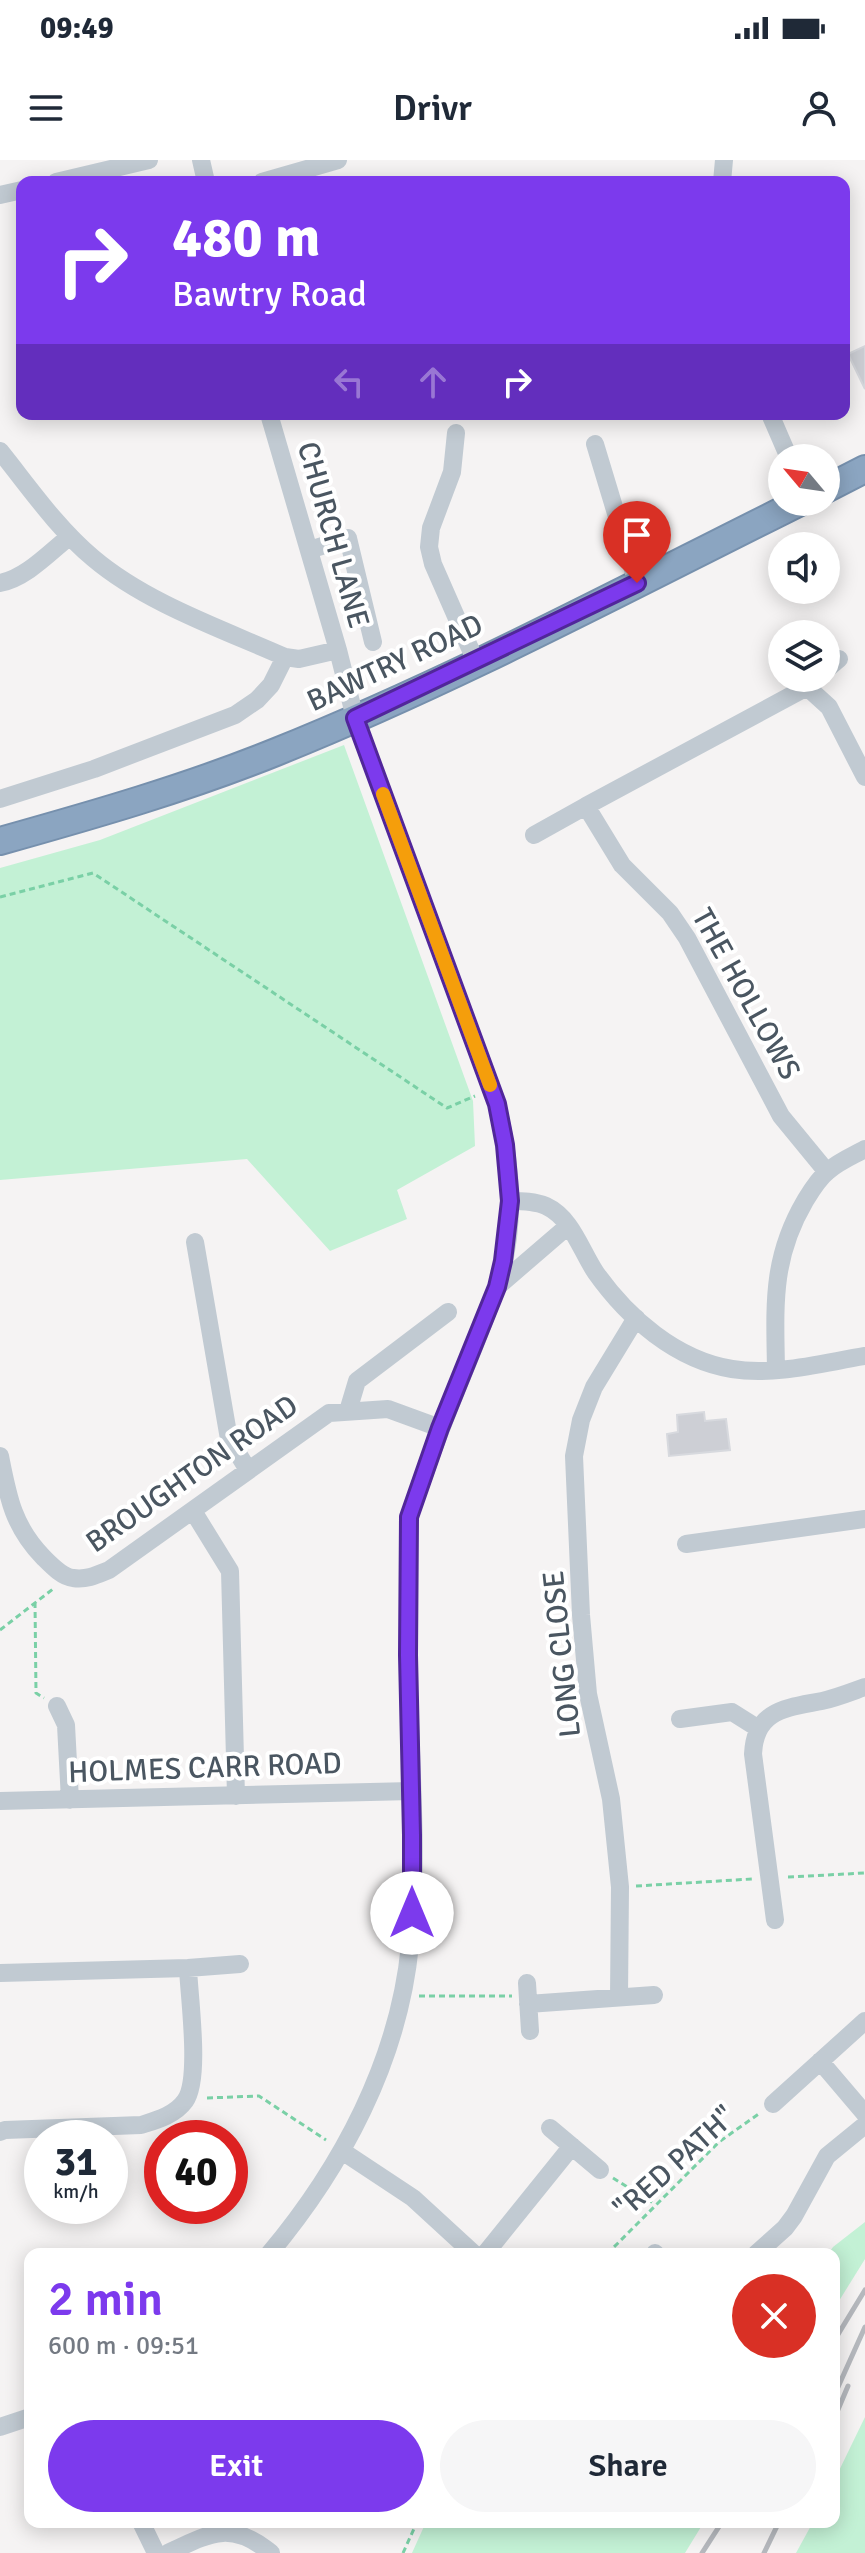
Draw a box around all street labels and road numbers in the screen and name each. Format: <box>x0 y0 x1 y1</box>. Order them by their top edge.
street label: CHURCH LANE <box>289 438 377 632</box>
street label: BAWTRY ROAD <box>301 606 489 720</box>
street label: THE HOLLOWS <box>684 902 808 1086</box>
street label: BROUGHTON ROAD <box>79 1387 305 1561</box>
street label: LONG CLOSE <box>535 1569 589 1739</box>
street label: HOLMES CARR ROAD <box>68 1745 342 1791</box>
street label: "RED PATH" <box>607 2099 743 2227</box>

